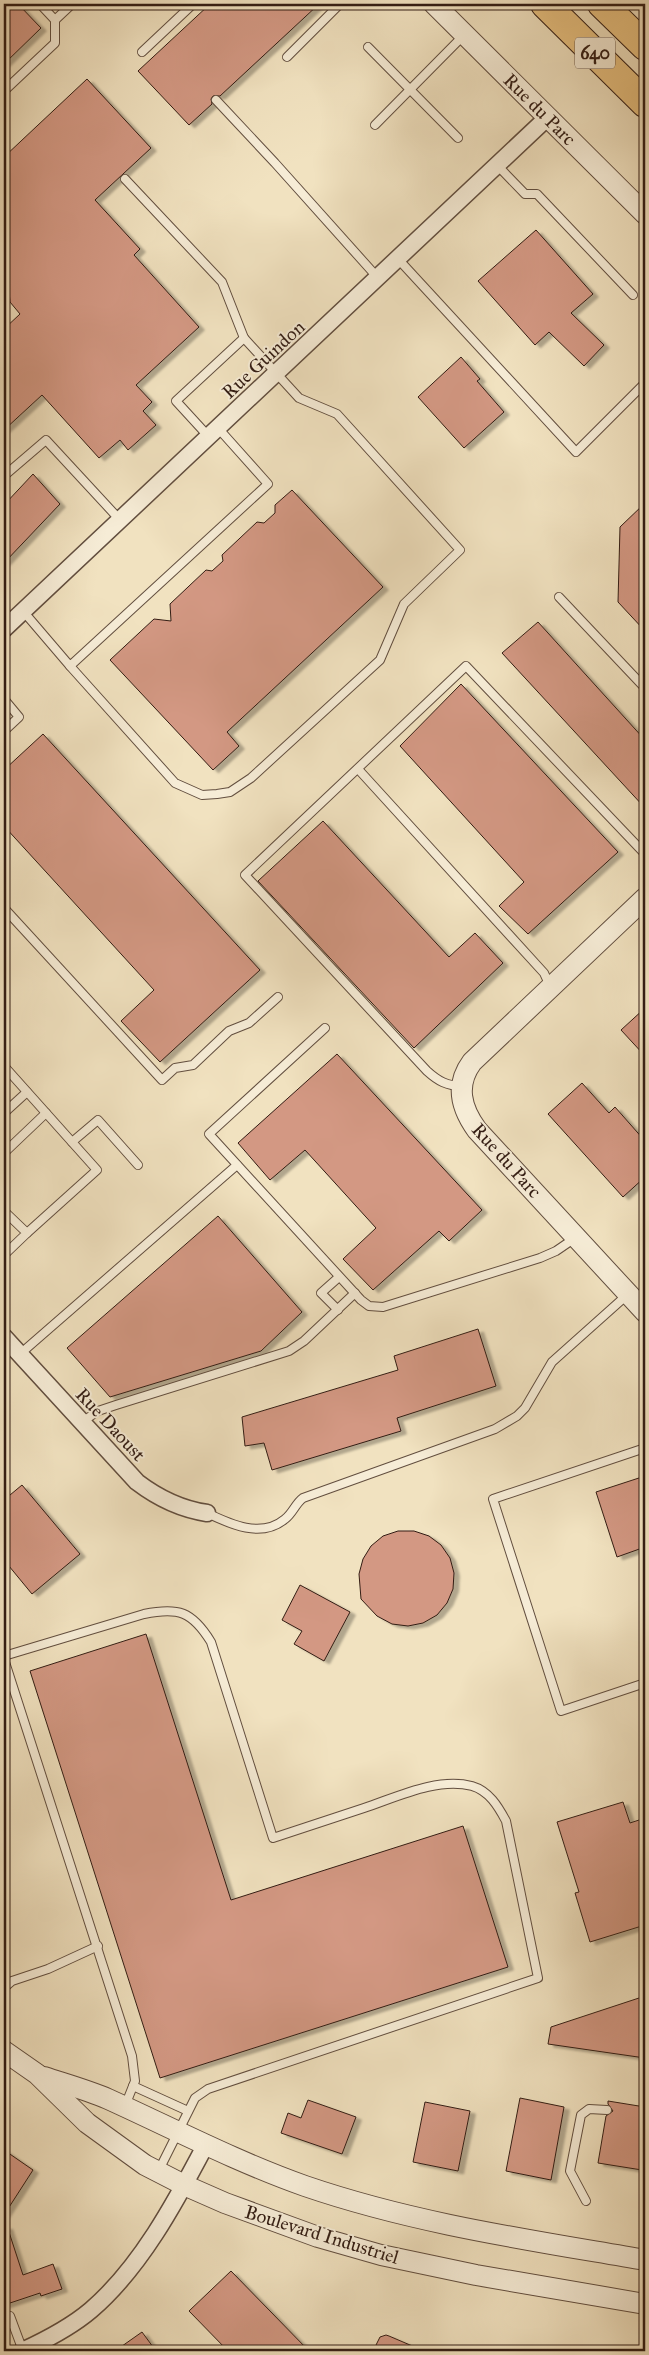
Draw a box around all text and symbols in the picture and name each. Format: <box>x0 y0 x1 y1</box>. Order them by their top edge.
road number: 640 <box>575 38 615 68</box>
street label: Rue du Parc <box>499 68 581 150</box>
street label: Rue Guindon <box>217 315 309 403</box>
street label: Rue du Parc <box>467 1118 546 1202</box>
street label: Rue Daoust <box>71 1383 151 1466</box>
street label: Boulevard Industriel <box>242 2200 403 2269</box>

